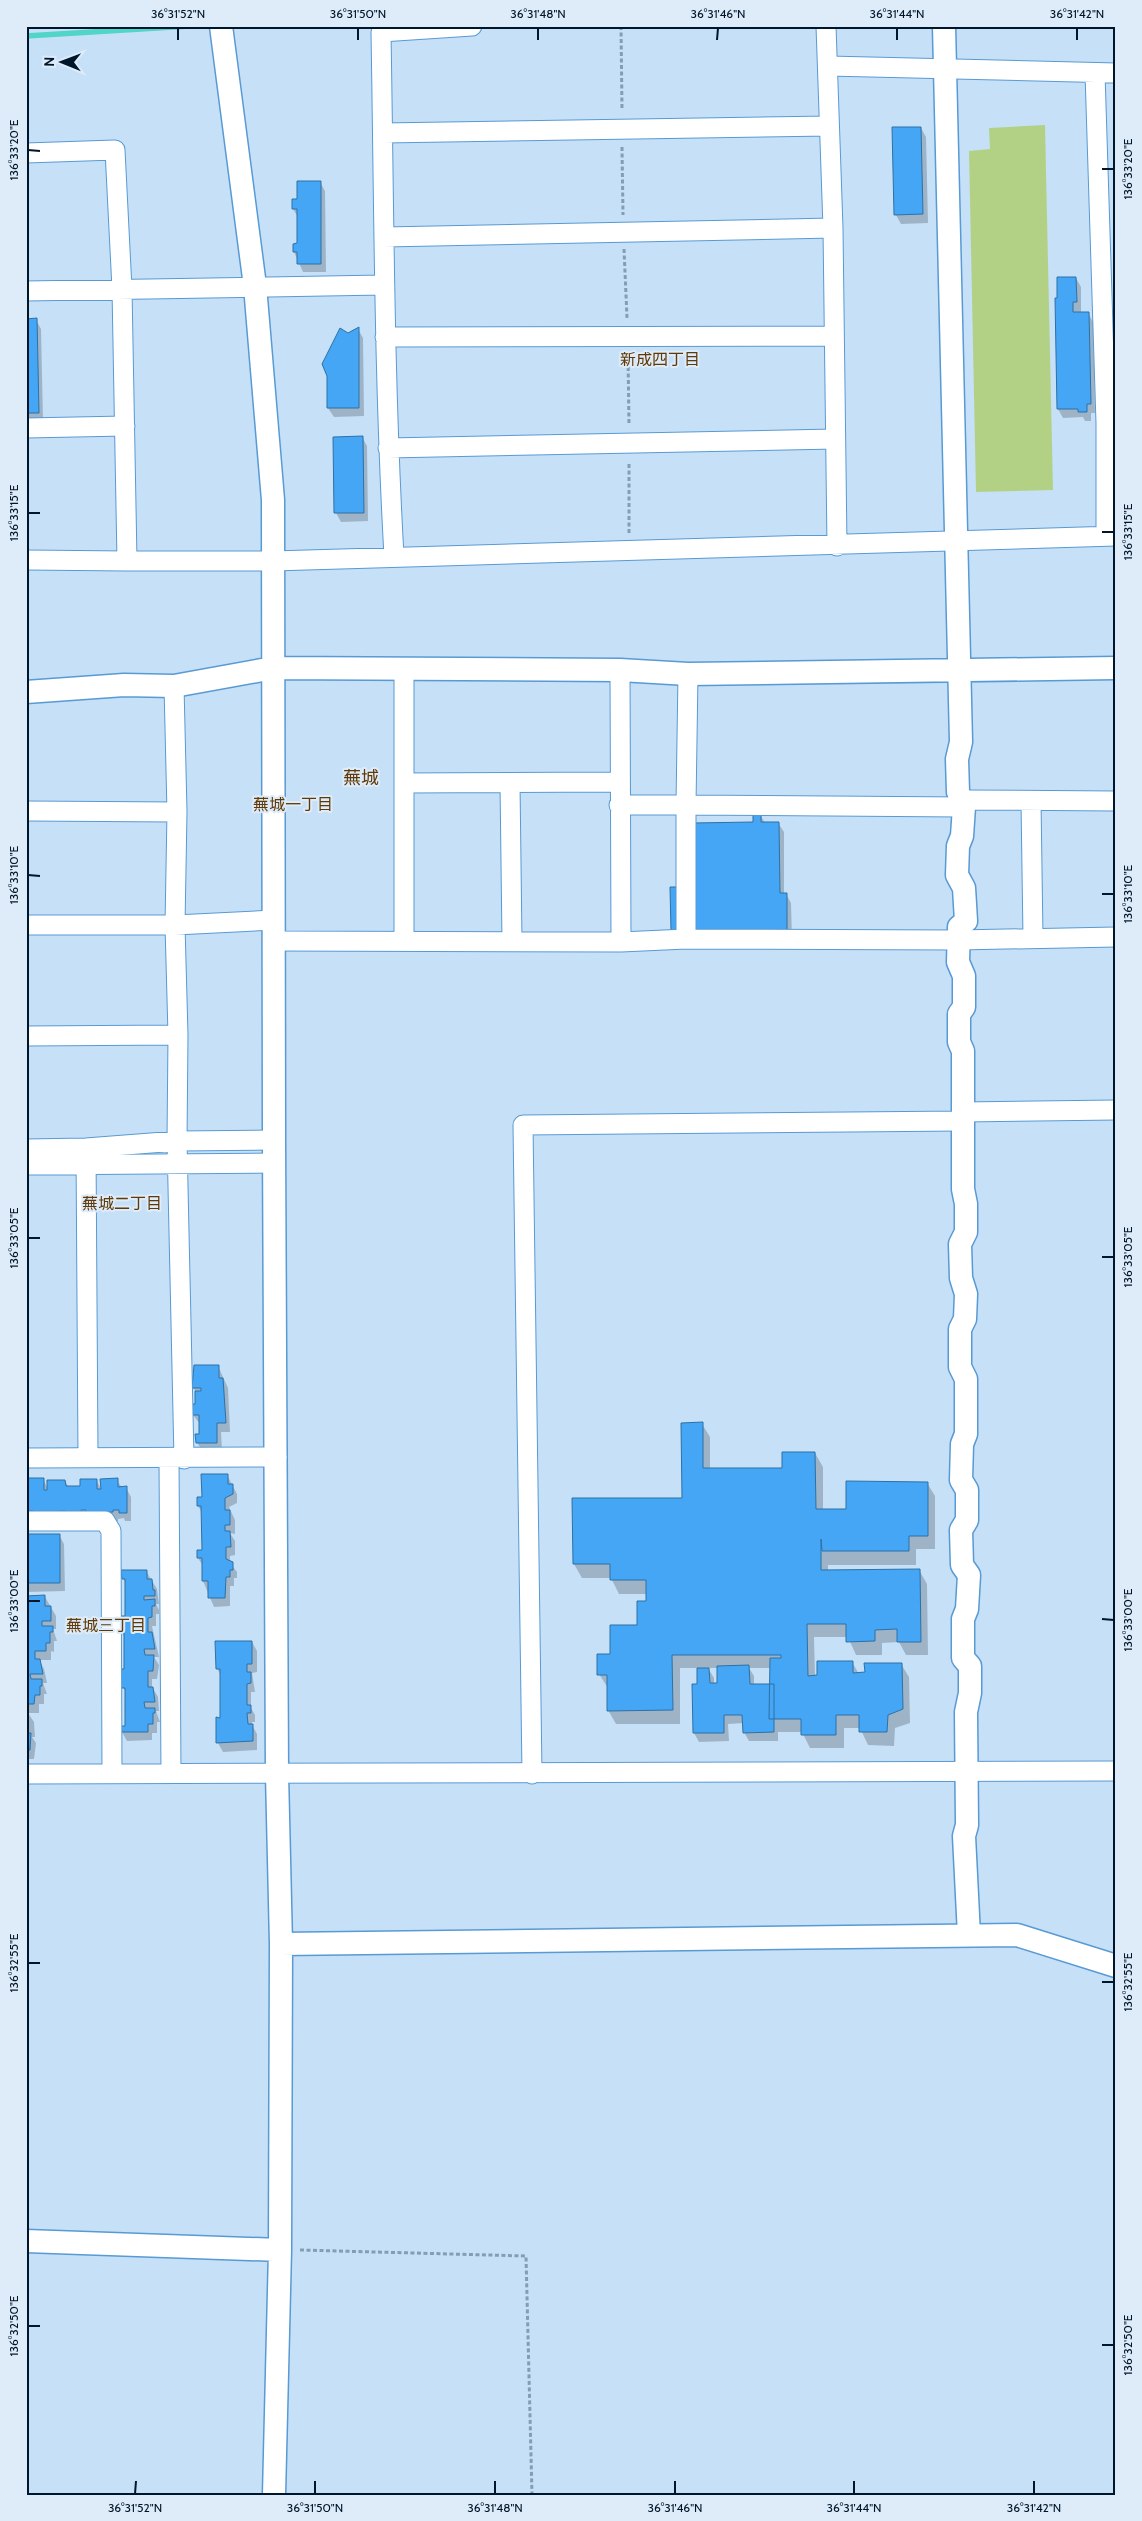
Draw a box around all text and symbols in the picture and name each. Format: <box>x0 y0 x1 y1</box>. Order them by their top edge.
text: 36°31'52"N <box>151 6 205 21</box>
text: 36°31'50"N <box>330 6 386 21</box>
text: 36°31'48"N <box>510 6 566 21</box>
text: 36°31'46"N <box>691 6 745 21</box>
text: 36°31'44"N <box>870 6 924 21</box>
text: 36°31'42"N <box>1050 6 1104 21</box>
north arrow <box>38 38 88 88</box>
text: N <box>40 57 58 67</box>
text: 136°33'20"E <box>6 119 21 180</box>
text: 136°33'20"E <box>1120 138 1135 199</box>
district label: 新成四丁目 <box>620 350 700 369</box>
text: 136°33'15"E <box>6 484 21 541</box>
text: 136°33'15"E <box>1120 503 1135 560</box>
district label: 蕪城 <box>343 767 379 789</box>
district label: 蕪城一丁目 <box>253 795 333 814</box>
text: 136°33'10"E <box>6 845 21 904</box>
text: 136°33'10"E <box>1120 864 1135 923</box>
district label: 蕪城二丁目 <box>82 1194 162 1213</box>
text: 136°33'05"E <box>6 1207 21 1269</box>
text: 136°33'05"E <box>1120 1226 1135 1288</box>
text: 136°33'00"E <box>6 1569 21 1632</box>
text: 136°33'00"E <box>1120 1588 1135 1651</box>
district label: 蕪城三丁目 <box>66 1616 146 1635</box>
text: 136°32'55"E <box>6 1933 21 1992</box>
text: 136°32'55"E <box>1120 1952 1135 2011</box>
text: 136°32'50"E <box>6 2295 21 2356</box>
text: 136°32'50"E <box>1120 2314 1135 2375</box>
text: 36°31'52"N <box>108 2500 162 2515</box>
text: 36°31'50"N <box>287 2500 343 2515</box>
text: 36°31'48"N <box>467 2500 523 2515</box>
text: 36°31'46"N <box>648 2500 702 2515</box>
text: 36°31'44"N <box>827 2500 881 2515</box>
text: 36°31'42"N <box>1007 2500 1061 2515</box>

